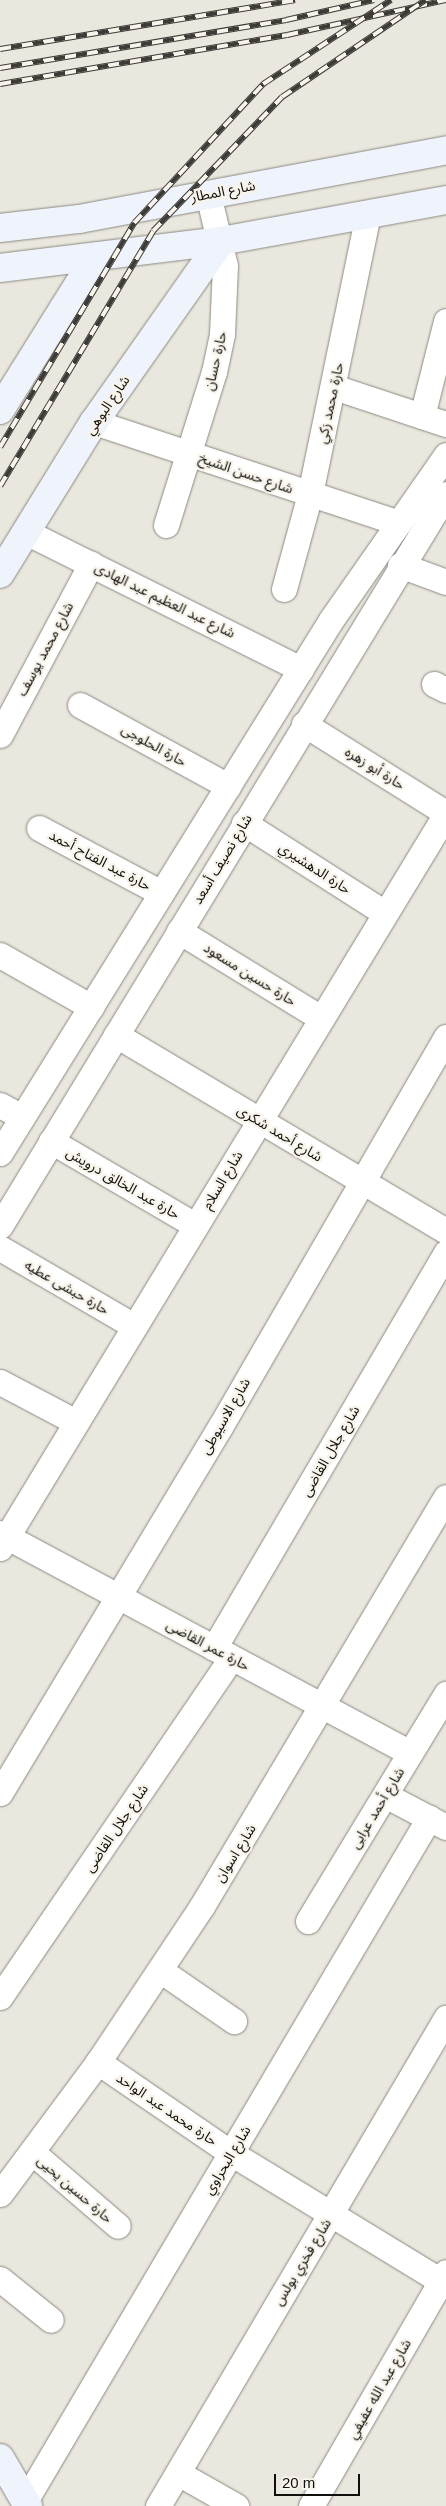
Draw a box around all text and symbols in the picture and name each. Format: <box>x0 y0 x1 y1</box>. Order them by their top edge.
street label: شارع المطار <box>189 177 257 205</box>
street label: حارة حسان <box>200 330 230 392</box>
street label: حارة محمد زكي <box>313 361 347 445</box>
street label: شارع البوهي <box>81 372 133 438</box>
street label: شارع حسن الشيخ <box>197 449 295 497</box>
street label: شارع عبد العظيم عبد الهادى <box>92 559 238 641</box>
street label: شارع محمد يوسف <box>13 599 77 699</box>
street label: حارة الحلوجى <box>119 720 189 770</box>
street label: حارة أبو زهره <box>342 743 408 793</box>
street label: شارع نصيف أسعد <box>189 811 255 907</box>
street label: حارة عبد الفتاح أحمد <box>46 826 154 894</box>
street label: حارة الدهشيري <box>276 839 354 897</box>
street label: حارة حسين مسعود <box>201 939 299 1009</box>
street label: شارع أحمد شكرى <box>234 1101 326 1165</box>
street label: حارة عبد الخالق درويش <box>63 1144 183 1222</box>
street label: شارع السلام <box>198 1148 246 1212</box>
street label: حارة حبشى عطيه <box>22 1256 112 1318</box>
street label: شارع الاسيوطى <box>196 1375 254 1457</box>
street label: شارع جلال القاضى <box>297 1402 363 1500</box>
street label: حارة عمر القاضى <box>163 1616 253 1674</box>
street label: شارع أحمد عرابى <box>346 1764 408 1852</box>
street label: شارع جلال القاضى <box>80 1781 152 1875</box>
street label: شارع اسوان <box>211 1821 259 1885</box>
street label: حارة محمد عبد الواحد <box>113 2069 221 2149</box>
street label: شارع البحراوي <box>200 2123 254 2197</box>
street label: حارة حسين يحيى <box>34 2152 116 2226</box>
street label: شارع فخري بولس <box>270 2216 334 2308</box>
street label: شارع عبد الله عفيفي <box>344 2336 414 2442</box>
scale bar <box>276 2464 362 2496</box>
text: 20 m <box>282 2474 315 2491</box>

